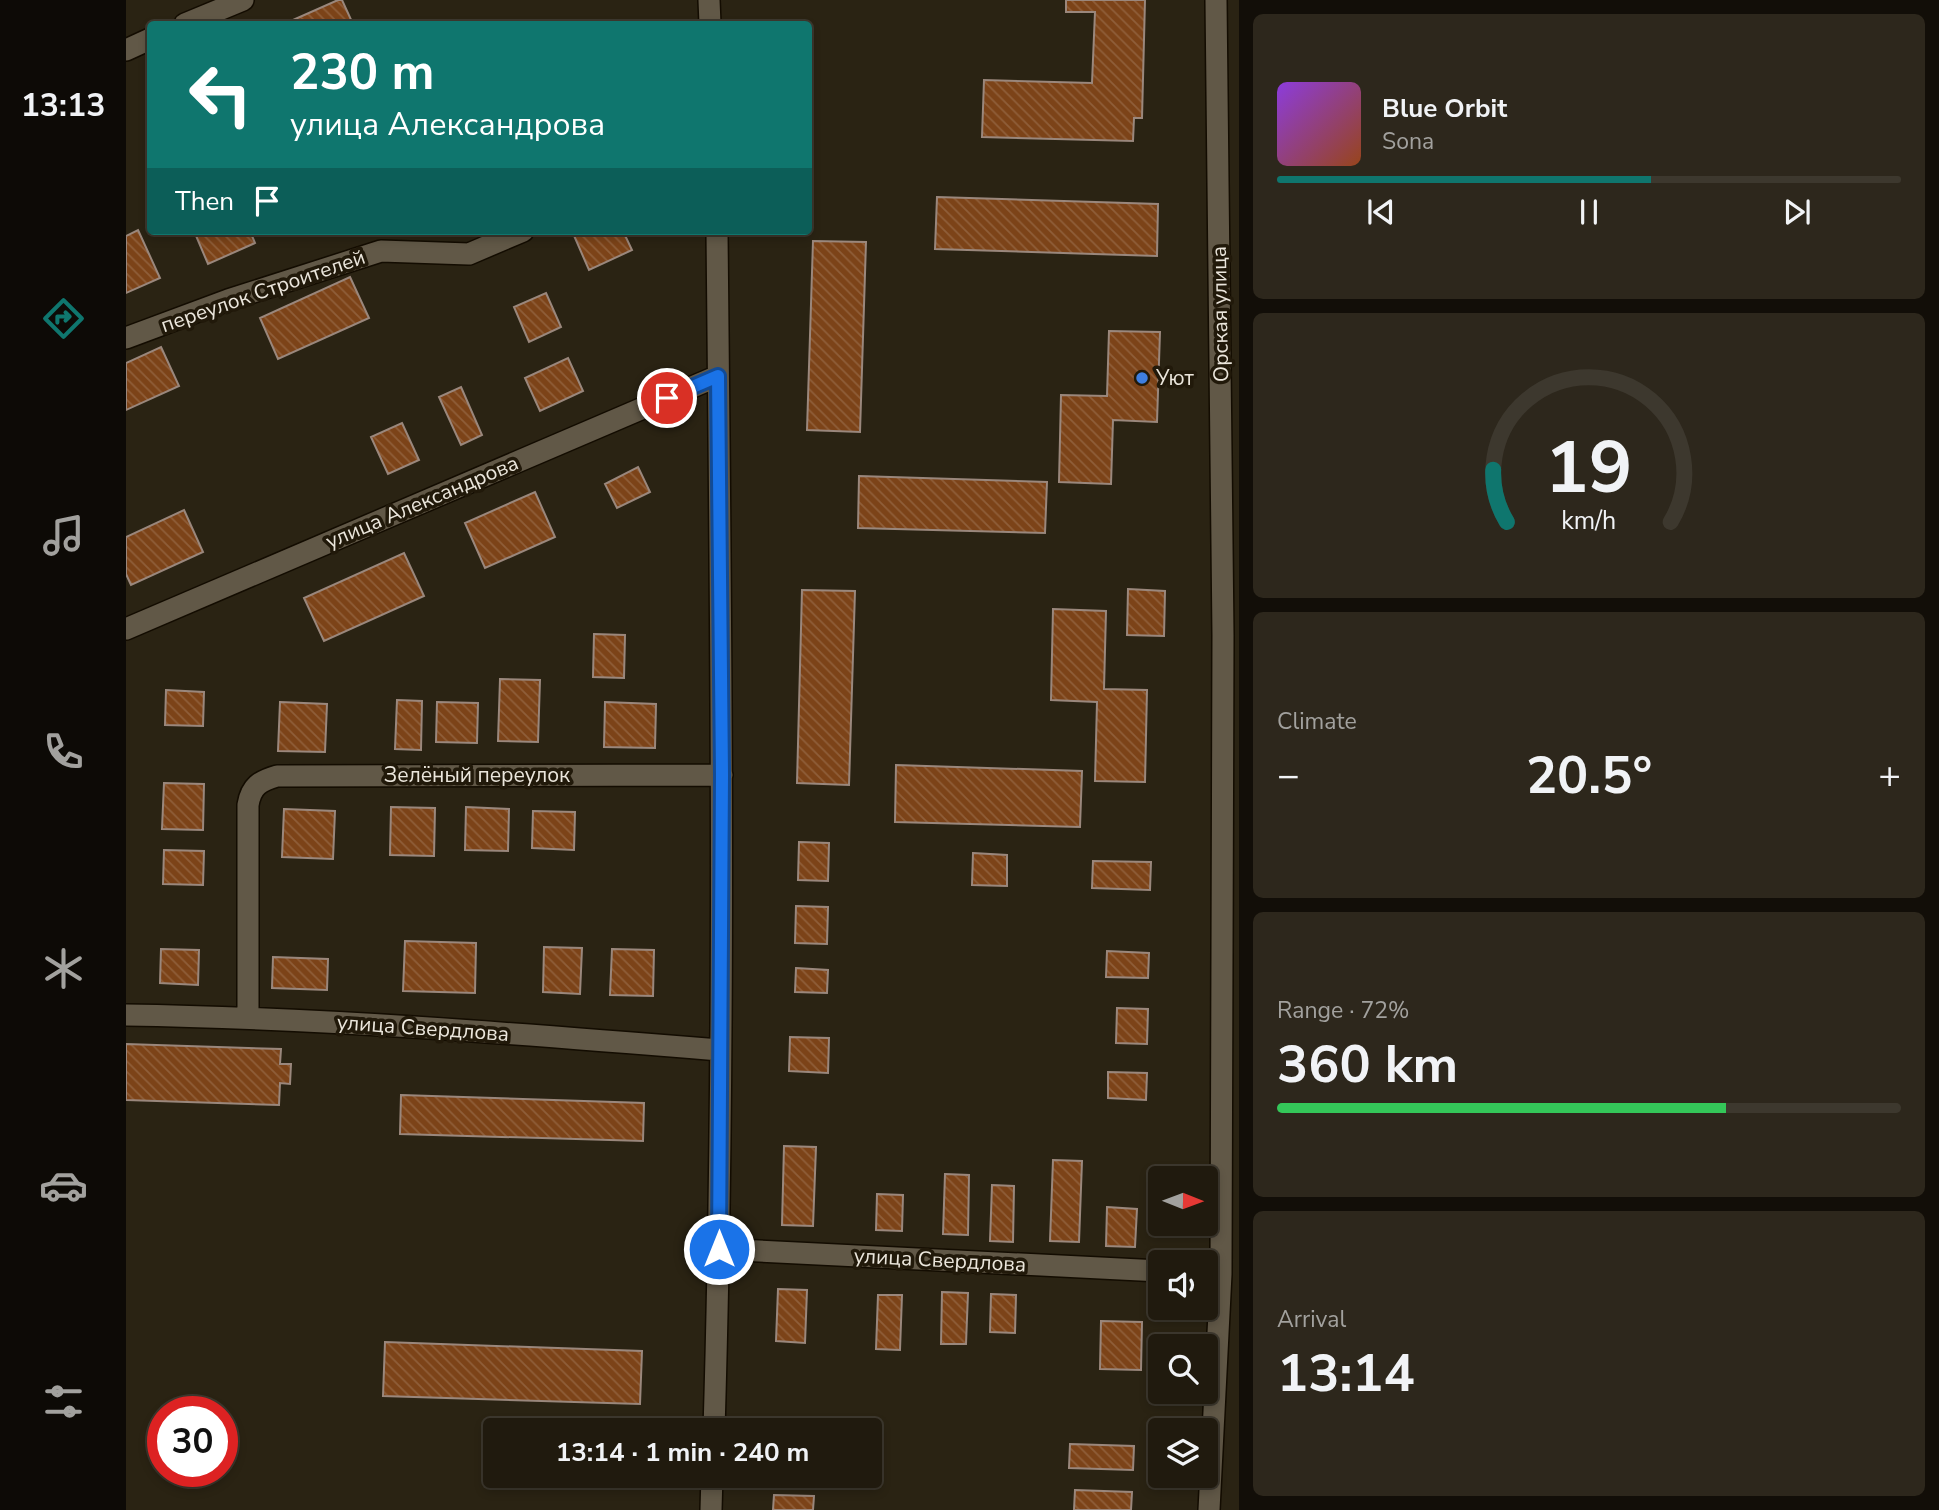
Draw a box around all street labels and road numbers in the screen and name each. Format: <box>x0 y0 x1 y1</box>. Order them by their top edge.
street label: переулок Строителей <box>157 243 369 339</box>
street label: Орская улица <box>1205 246 1235 382</box>
street label: улица Александрова <box>321 449 523 555</box>
street label: Зелёный переулок <box>384 761 571 789</box>
street label: улица Свердлова <box>336 1008 510 1048</box>
street label: улица Свердлова <box>853 1242 1027 1278</box>

